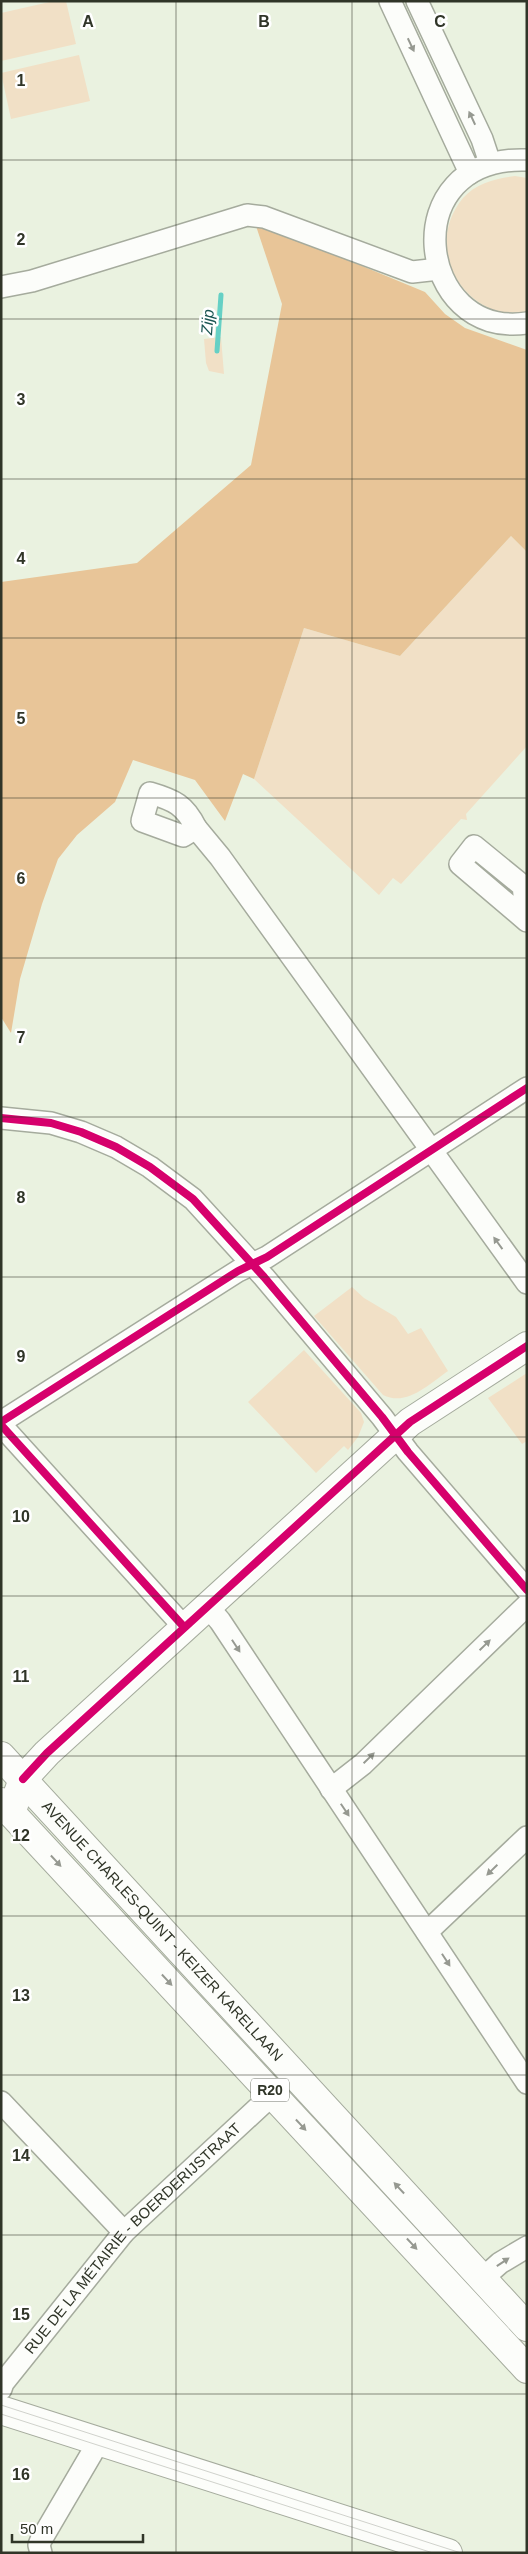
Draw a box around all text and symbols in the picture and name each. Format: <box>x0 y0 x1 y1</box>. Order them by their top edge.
text: A <box>82 13 94 30</box>
text: B <box>258 13 270 30</box>
text: C <box>434 13 446 30</box>
one-way arrow <box>407 38 415 52</box>
text: 1 <box>17 72 26 89</box>
one-way arrow <box>468 111 476 125</box>
text: 2 <box>17 231 26 248</box>
water label: Zijp <box>198 308 217 336</box>
text: 3 <box>17 391 26 408</box>
text: 4 <box>17 550 26 567</box>
text: 5 <box>17 710 26 727</box>
text: 6 <box>17 870 26 887</box>
text: 7 <box>17 1029 26 1046</box>
text: 8 <box>17 1189 26 1206</box>
one-way arrow <box>493 1236 503 1250</box>
text: 9 <box>17 1348 26 1365</box>
text: 10 <box>12 1508 30 1525</box>
one-way arrow <box>231 1639 241 1652</box>
one-way arrow <box>479 1639 491 1651</box>
text: 11 <box>13 1668 30 1685</box>
one-way arrow <box>362 1752 374 1764</box>
street label: AVENUE CHARLES-QUINT - KEIZER KARELLAAN <box>39 1797 287 2064</box>
one-way arrow <box>340 1804 350 1817</box>
text: 12 <box>12 1827 30 1844</box>
one-way arrow <box>50 1855 62 1867</box>
one-way arrow <box>486 1864 498 1876</box>
one-way arrow <box>441 1953 450 1966</box>
one-way arrow <box>161 1974 173 1986</box>
text: 13 <box>12 1987 30 2004</box>
road number: R20 <box>251 2078 289 2102</box>
one-way arrow <box>296 2118 307 2131</box>
street label: RUE DE LA MÉTAIRIE - BOERDERIJSTRAAT <box>21 2119 244 2357</box>
text: 14 <box>12 2147 30 2164</box>
one-way arrow <box>393 2183 405 2195</box>
one-way arrow <box>406 2238 418 2250</box>
one-way arrow <box>497 2257 510 2266</box>
text: 15 <box>12 2306 30 2323</box>
text: 16 <box>12 2466 30 2483</box>
scale bar <box>12 2512 144 2544</box>
text: 50 m <box>20 2520 53 2537</box>

